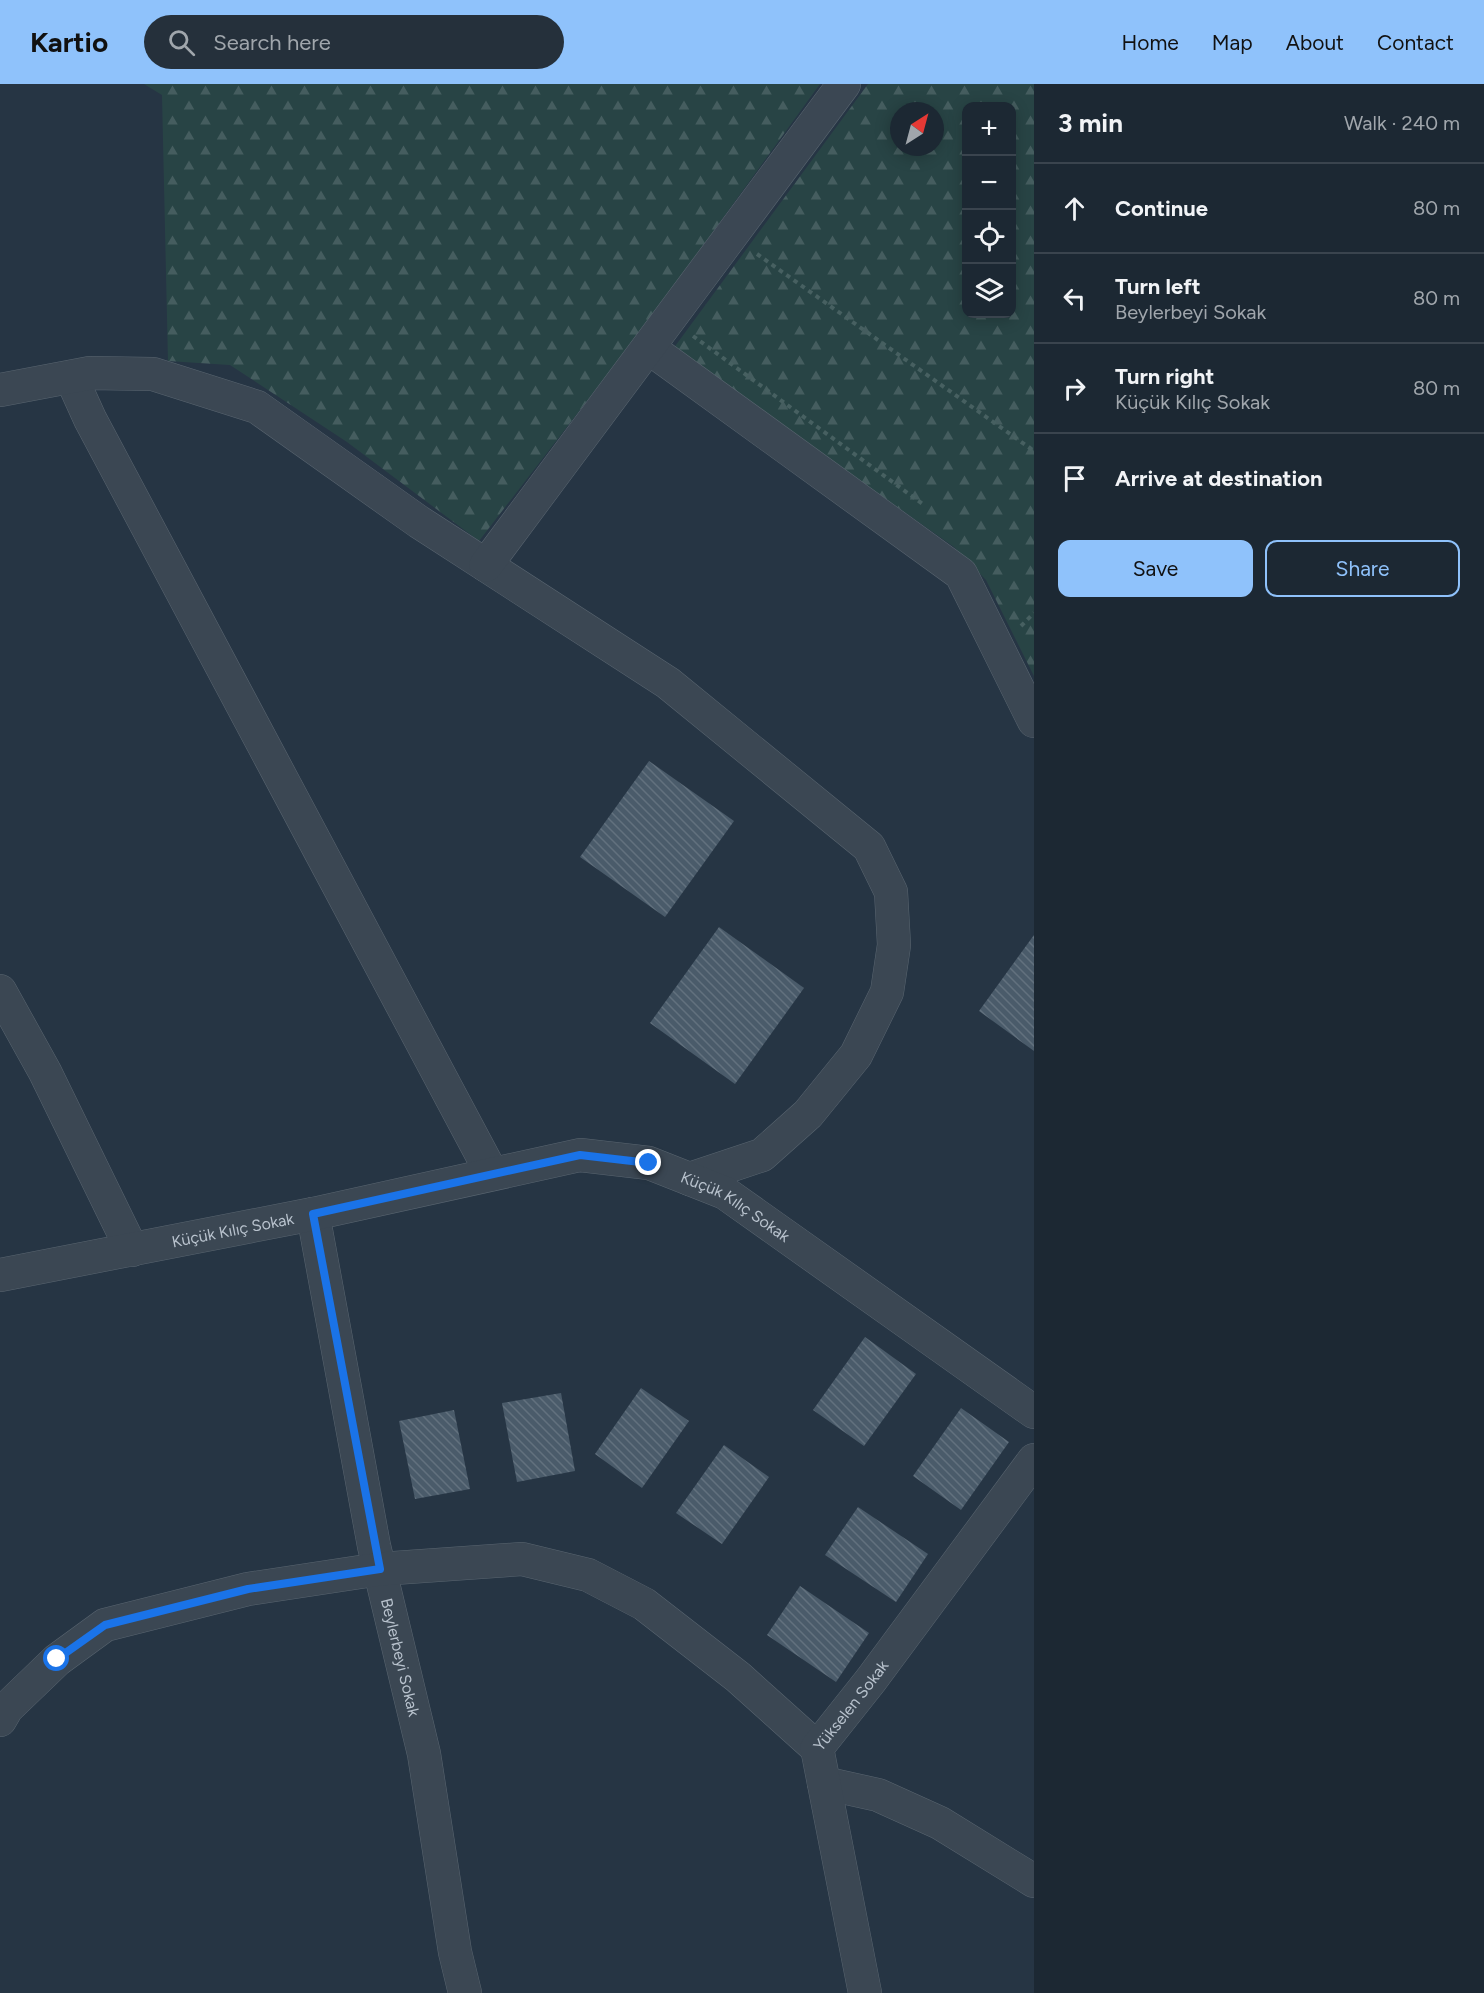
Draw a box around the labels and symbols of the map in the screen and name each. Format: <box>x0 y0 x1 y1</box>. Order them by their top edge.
north arrow <box>890 102 944 156</box>
route end <box>635 1149 661 1175</box>
street label: Küçük Kılıç Sokak <box>678 1167 794 1246</box>
street label: Küçük Kılıç Sokak <box>170 1208 296 1251</box>
street label: Beylerbeyi Sokak <box>377 1596 424 1719</box>
route start <box>43 1645 69 1671</box>
street label: Yükselen Sokak <box>809 1656 892 1754</box>

